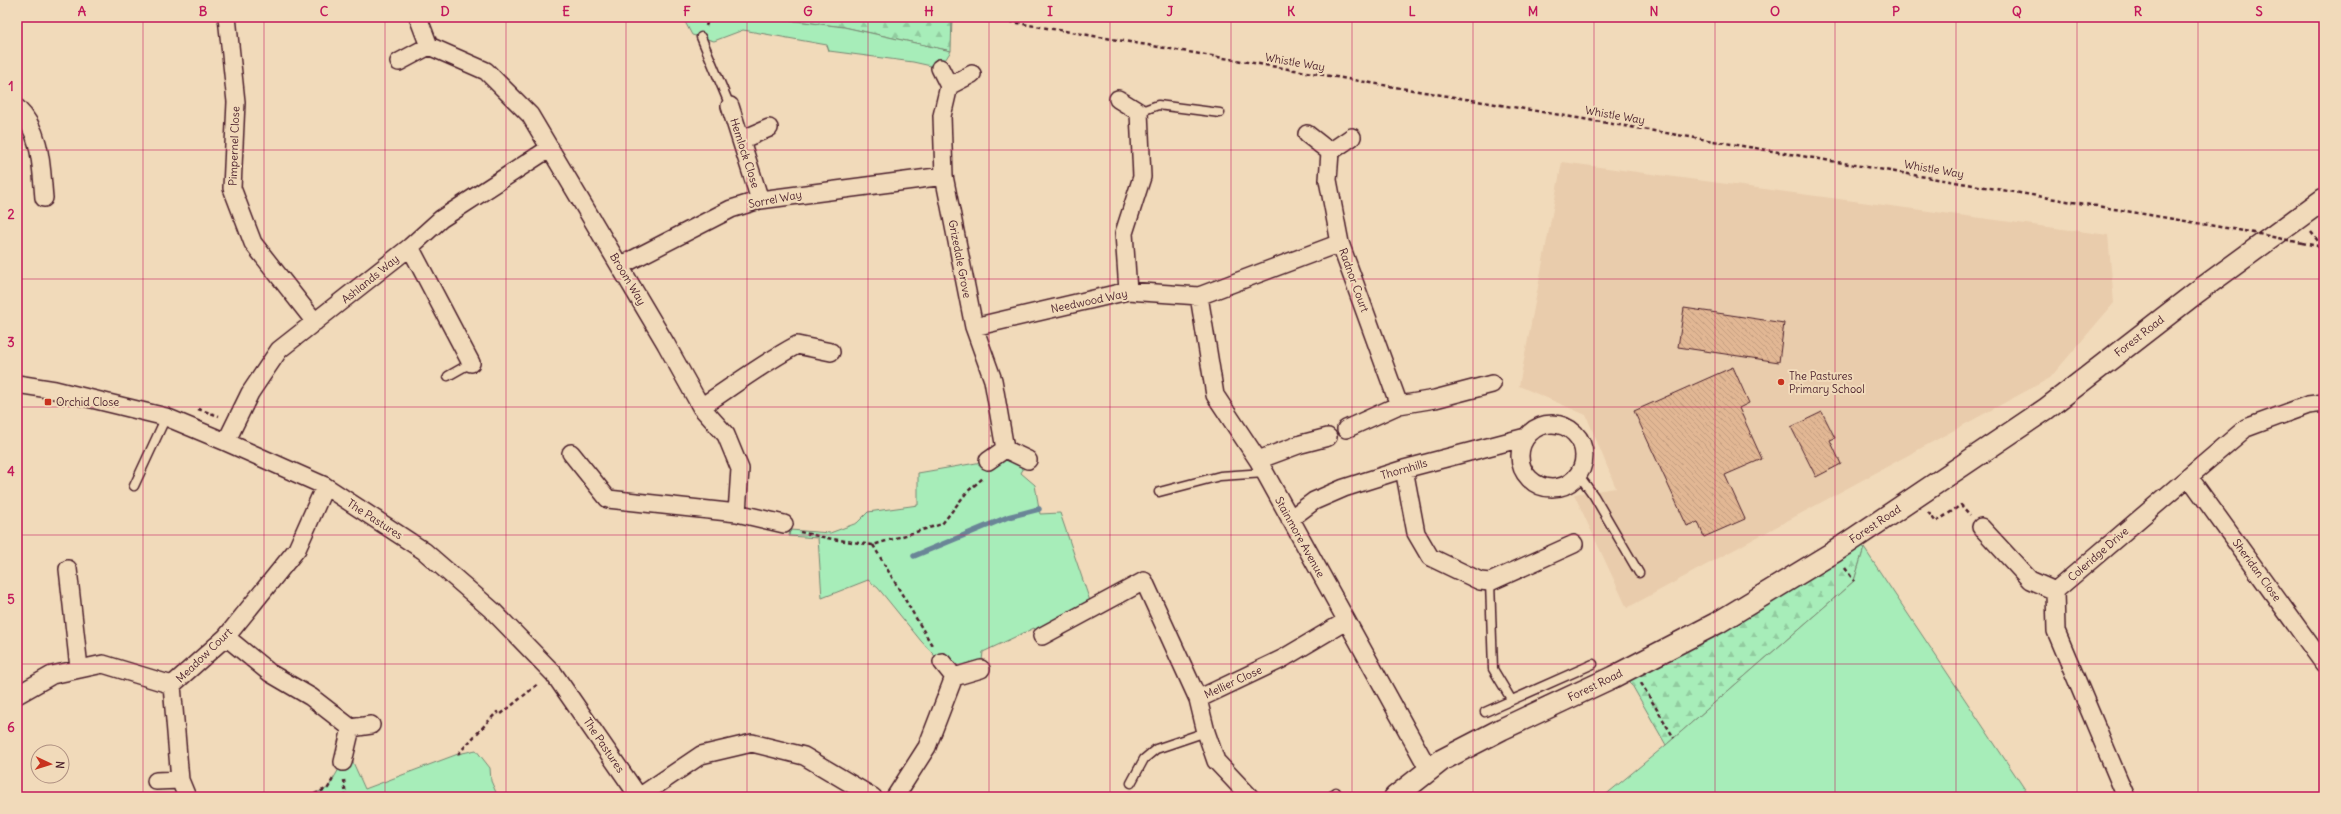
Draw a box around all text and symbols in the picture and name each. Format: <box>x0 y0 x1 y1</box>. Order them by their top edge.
text: A <box>78 3 87 20</box>
text: B <box>199 3 208 20</box>
text: C <box>320 3 329 20</box>
text: D <box>440 3 450 20</box>
text: E <box>562 3 570 20</box>
text: F <box>683 3 691 20</box>
text: G <box>803 3 813 20</box>
text: H <box>924 3 934 20</box>
text: I <box>1047 3 1053 20</box>
text: J <box>1167 3 1174 20</box>
text: K <box>1287 3 1296 20</box>
text: L <box>1408 3 1416 20</box>
text: M <box>1528 3 1538 20</box>
text: N <box>1650 3 1658 20</box>
text: O <box>1770 3 1780 20</box>
text: P <box>1892 3 1900 20</box>
text: Q <box>2012 3 2022 20</box>
text: R <box>2134 3 2143 20</box>
text: S <box>2255 3 2263 20</box>
street label: Whistle Way <box>1264 50 1326 74</box>
text: 1 <box>8 78 14 95</box>
street label: Whistle Way <box>1584 103 1646 127</box>
street label: Pimpernel Close <box>226 106 242 186</box>
street label: Hemlock Close <box>727 116 763 190</box>
street label: Whistle Way <box>1903 157 1965 181</box>
street label: Sorrel Way <box>747 187 803 211</box>
text: 2 <box>7 206 15 223</box>
street label: Grizedale Grove <box>946 219 974 299</box>
street label: Radnor Court <box>1336 246 1372 314</box>
street label: Broom Way <box>607 250 649 308</box>
street label: Ashlands Way <box>338 252 402 306</box>
street label: Needwood Way <box>1049 286 1129 316</box>
street label: Forest Road <box>2111 312 2167 360</box>
text: 3 <box>7 334 15 351</box>
place label: The Pastures Primary School <box>1789 369 1865 396</box>
marker: The Pastures Primary School <box>1776 377 1786 387</box>
place label: Orchid Close <box>56 395 119 409</box>
marker: Orchid Close <box>43 397 53 407</box>
street label: Thornhills <box>1379 456 1429 482</box>
text: 4 <box>7 463 15 480</box>
street label: Stainmore Avenue <box>1272 494 1328 580</box>
street label: The Pastures <box>345 496 405 542</box>
street label: Forest Road <box>1847 501 1904 546</box>
street label: Coleridge Drive <box>2065 524 2131 584</box>
street label: Sheridan Close <box>2230 536 2284 604</box>
text: 5 <box>7 591 15 608</box>
street label: Meadow Court <box>173 624 235 685</box>
street label: Mellier Close <box>1202 663 1264 701</box>
street label: Forest Road <box>1565 666 1625 704</box>
street label: The Pastures <box>580 715 628 775</box>
text: 6 <box>7 719 15 736</box>
north arrow <box>30 744 70 784</box>
text: N <box>53 760 67 769</box>

